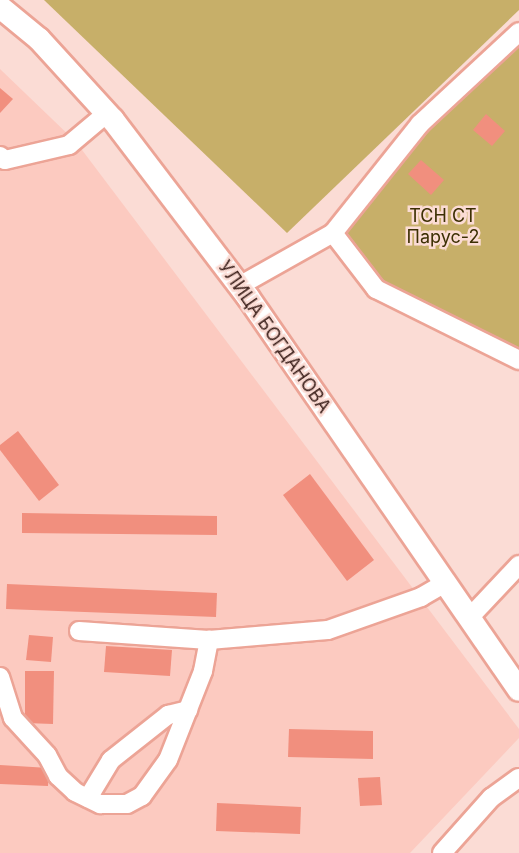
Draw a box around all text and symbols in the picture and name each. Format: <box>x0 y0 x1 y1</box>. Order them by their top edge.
park label: ТСН СТ Парус-2 <box>407 206 479 248</box>
street label: УЛИЦА БОГДАНОВА <box>213 257 335 417</box>

